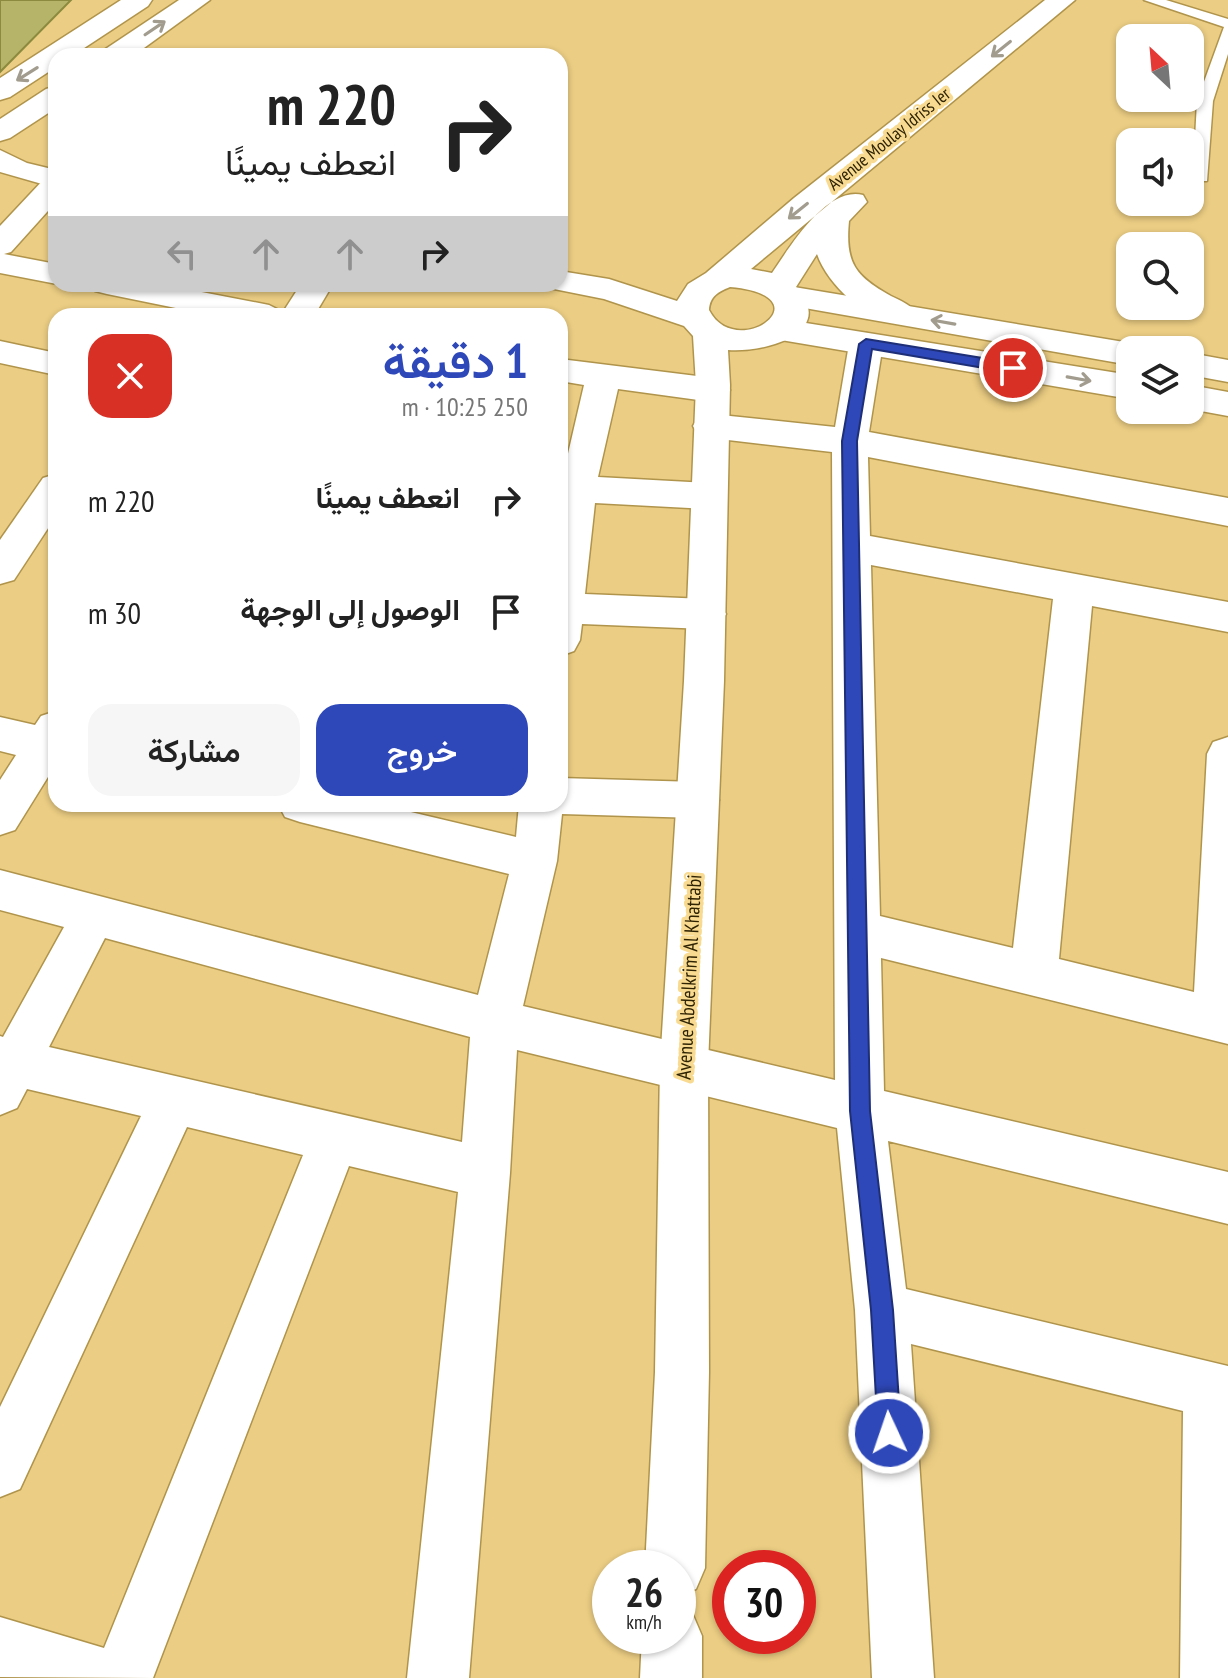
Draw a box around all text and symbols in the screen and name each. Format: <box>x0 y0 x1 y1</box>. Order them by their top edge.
one-way arrow <box>144 20 166 36</box>
north arrow <box>1116 24 1204 112</box>
map controls <box>1116 24 1204 424</box>
one-way arrow <box>991 40 1012 58</box>
one-way arrow <box>16 67 39 83</box>
text: 220 m <box>267 68 396 140</box>
icon: right <box>424 80 528 184</box>
street label: Avenue Moulay Idriss Ier <box>823 82 955 195</box>
button: sound <box>1116 128 1204 216</box>
text: انعطف يمينًا <box>225 138 396 185</box>
one-way arrow <box>788 202 809 220</box>
icon: left <box>160 232 204 276</box>
icon: ahead <box>244 232 288 276</box>
icon: ahead <box>328 232 372 276</box>
icon: right <box>412 232 456 276</box>
button: search <box>1116 232 1204 320</box>
one-way arrow <box>931 313 956 328</box>
text: 1 دقيقة <box>383 329 528 391</box>
button: close <box>88 334 172 418</box>
pin <box>979 334 1047 402</box>
button: layers <box>1116 336 1204 424</box>
icon: arrive <box>991 346 1035 390</box>
one-way arrow <box>1066 372 1092 387</box>
text: 250 m · 10:25 <box>402 390 528 423</box>
text: انعطف يمينًا <box>316 477 460 516</box>
icon: right <box>484 478 528 522</box>
text: 220 m <box>88 481 154 520</box>
text: الوصول إلى الوجهة <box>240 589 460 628</box>
icon: arrive <box>484 590 528 634</box>
text: 30 m <box>88 593 141 632</box>
button: مشاركة <box>88 704 300 796</box>
button: خروج <box>316 704 528 796</box>
street label: Avenue Abdelkrim Al Khattabi <box>671 874 707 1080</box>
position arrow <box>847 1391 931 1475</box>
speed limit sign: 30 <box>712 1550 816 1654</box>
text: 26 <box>625 1566 663 1618</box>
text: km/h <box>626 1609 662 1635</box>

